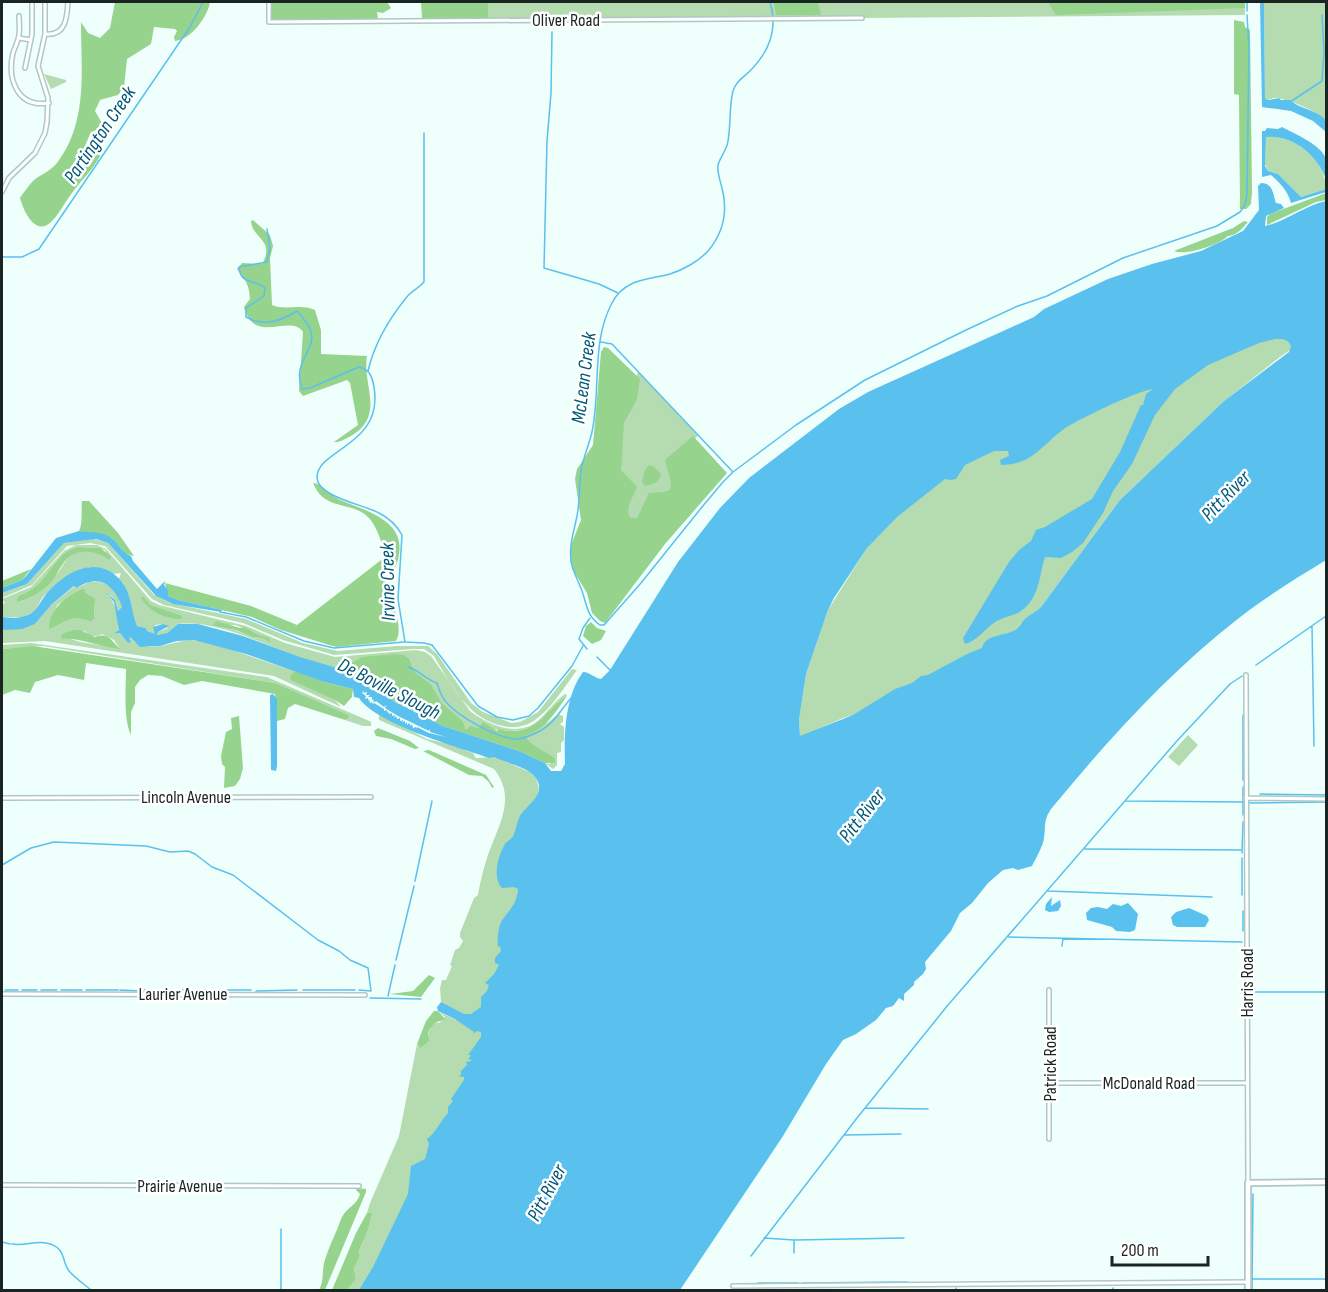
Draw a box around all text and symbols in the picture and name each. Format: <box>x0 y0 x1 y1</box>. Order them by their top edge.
street label: Oliver Road <box>532 10 600 31</box>
water label: Partington Creek <box>59 82 141 188</box>
water label: McLean Creek <box>566 330 602 425</box>
water label: Pitt River <box>1196 465 1257 526</box>
water label: Irvine Creek <box>375 542 401 621</box>
water label: De Boville Slough <box>334 653 444 725</box>
water label: Pitt River <box>834 784 891 847</box>
street label: Lincoln Avenue <box>141 787 231 808</box>
street label: Harris Road <box>1237 948 1258 1018</box>
street label: Laurier Avenue <box>139 984 227 1005</box>
street label: Patrick Road <box>1040 1026 1061 1102</box>
street label: McDonald Road <box>1103 1073 1195 1094</box>
water label: Pitt River <box>522 1159 572 1225</box>
street label: Prairie Avenue <box>137 1176 223 1197</box>
scale bar <box>1112 1229 1208 1267</box>
text: 200 m <box>1121 1240 1159 1261</box>

